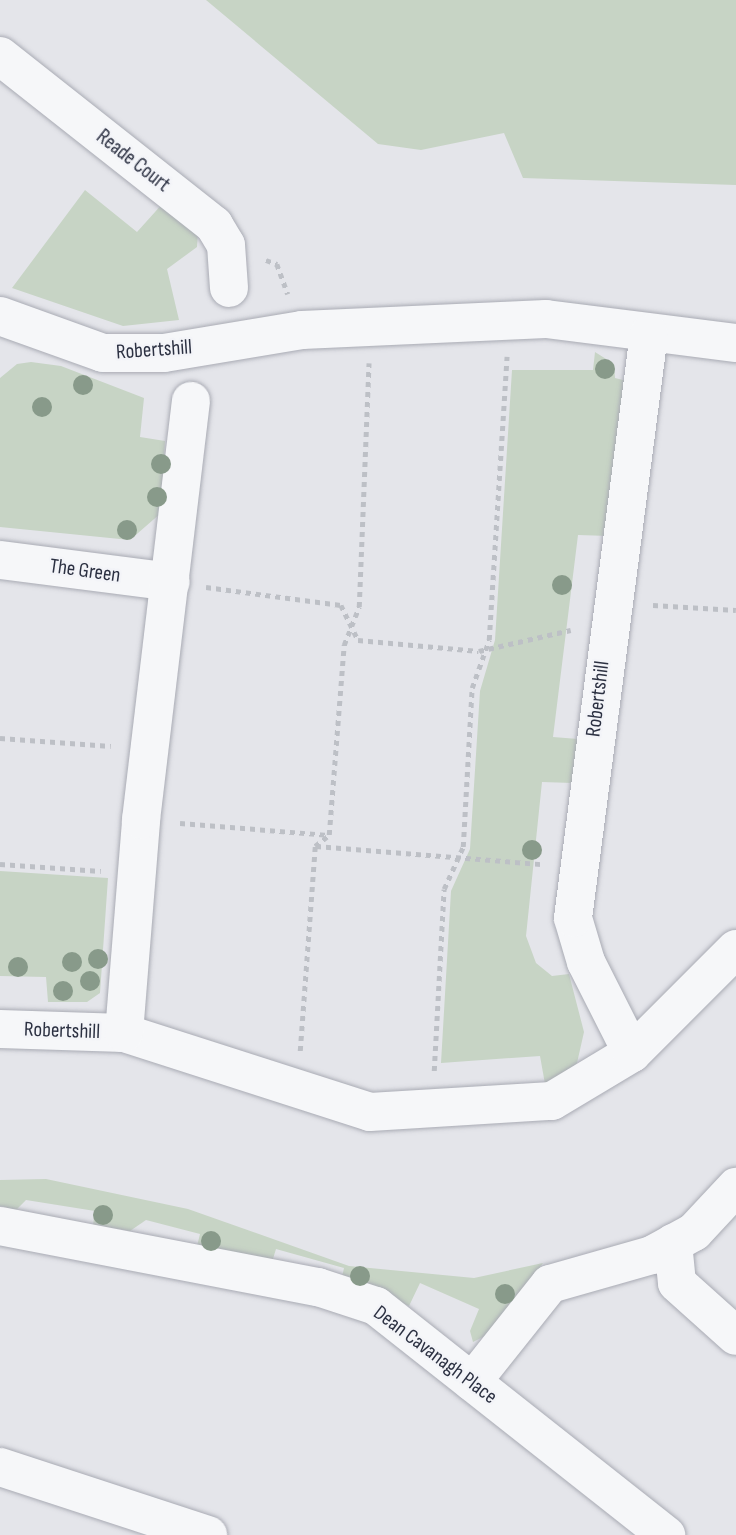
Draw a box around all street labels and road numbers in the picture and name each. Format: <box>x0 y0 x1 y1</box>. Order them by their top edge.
street label: Reade Court <box>91 124 175 198</box>
street label: Robertshill <box>115 335 193 365</box>
street label: The Green <box>48 554 122 588</box>
street label: Robertshill <box>581 660 615 738</box>
street label: Robertshill <box>24 1017 100 1045</box>
street label: Dean Cavanagh Place <box>368 1300 502 1410</box>

